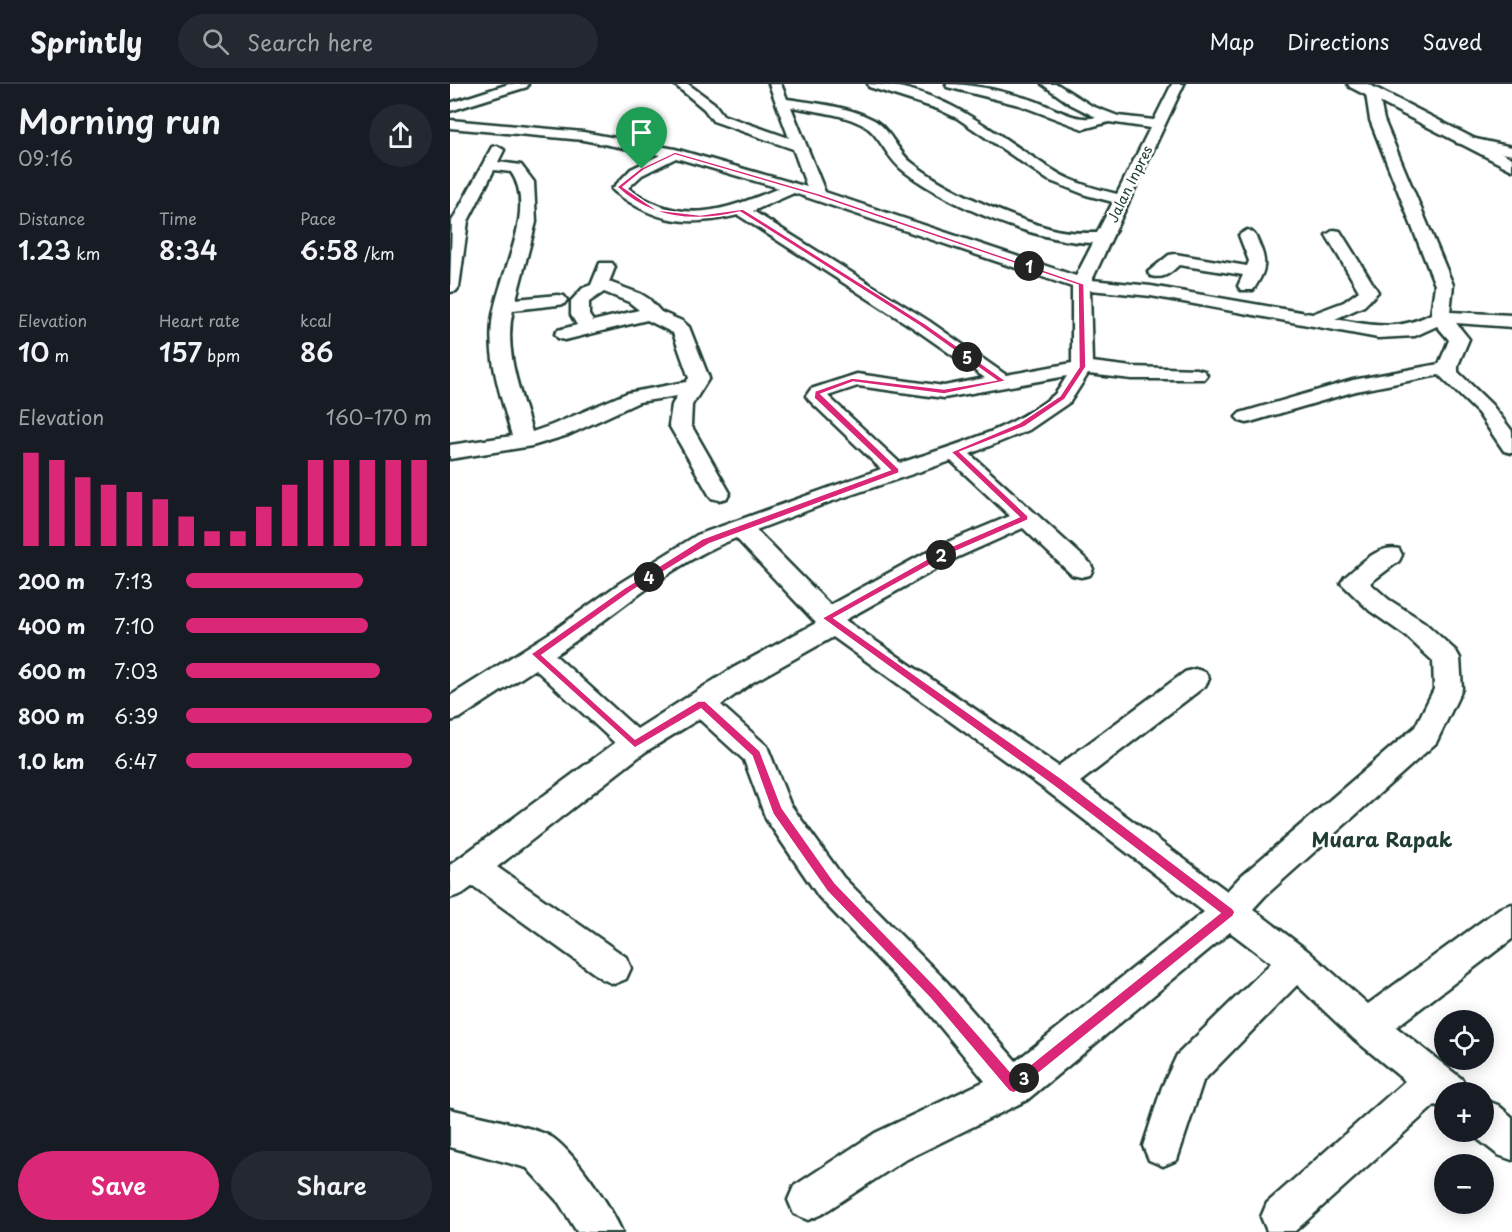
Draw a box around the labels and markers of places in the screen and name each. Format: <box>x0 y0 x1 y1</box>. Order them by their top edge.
pin <box>616 107 667 169</box>
pin: 1 <box>1014 251 1044 281</box>
pin: 5 <box>952 342 982 372</box>
pin: 2 <box>926 540 956 570</box>
pin: 4 <box>634 562 664 592</box>
pin: 3 <box>1009 1063 1039 1093</box>

